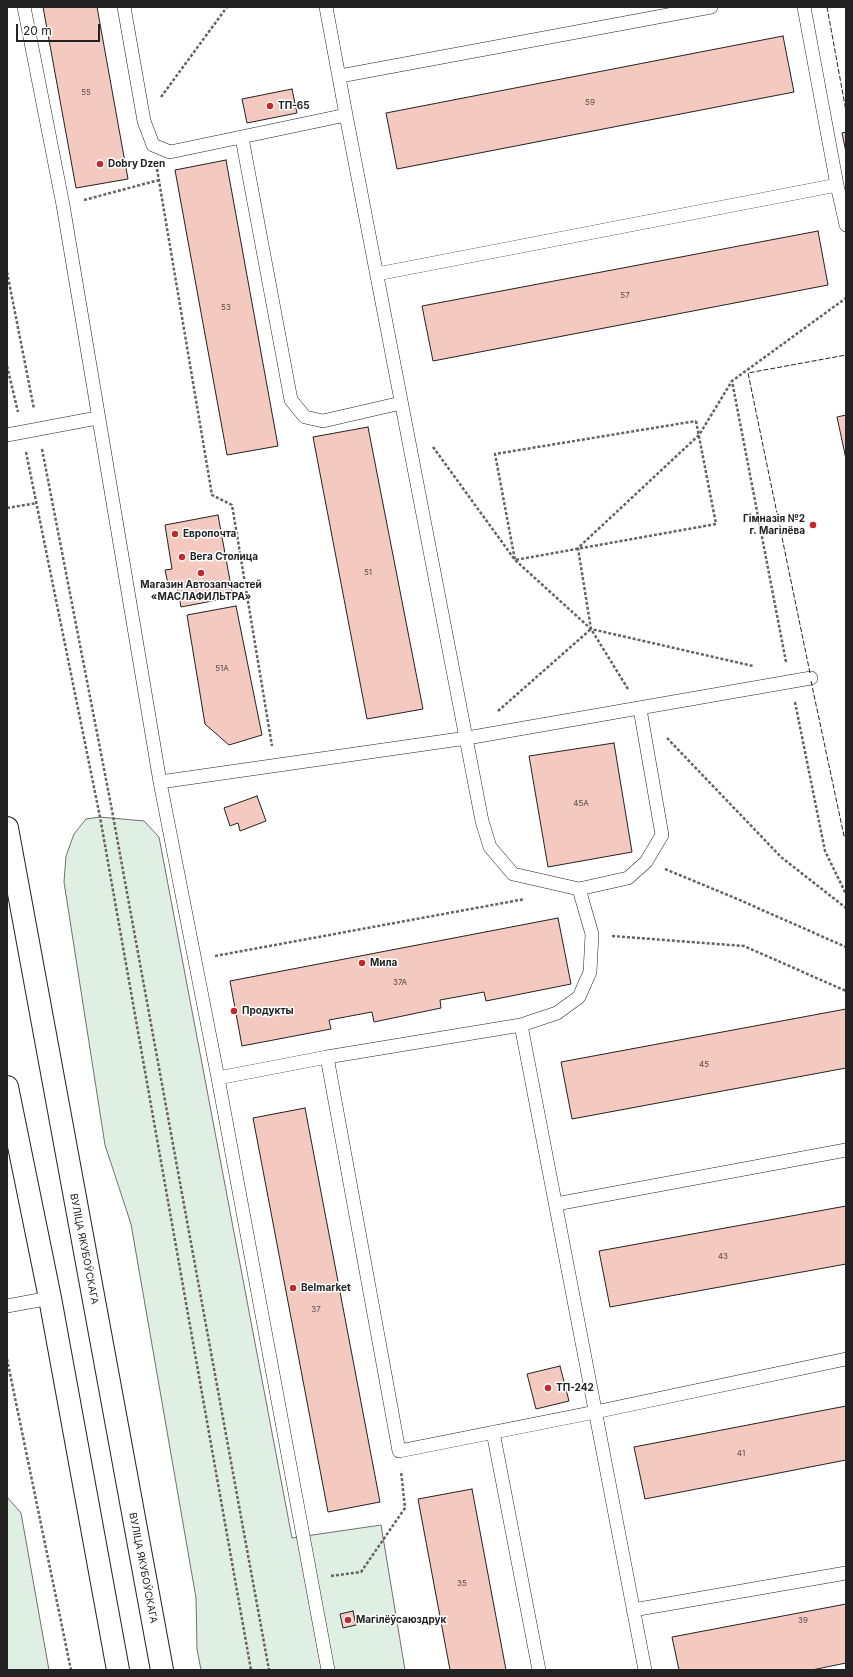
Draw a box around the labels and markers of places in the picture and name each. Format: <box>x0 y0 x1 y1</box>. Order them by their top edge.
place label: ТП-65 <box>278 100 310 112</box>
marker: ТП-65 <box>265 101 275 111</box>
place label: Dobry Dzen <box>108 158 165 170</box>
marker: Dobry Dzen <box>95 159 105 169</box>
place label: Гімназія №2 г. Магілёва <box>743 513 805 536</box>
marker: Гімназія №2 г. Магілёва <box>808 520 818 530</box>
place label: Европочта <box>183 528 236 540</box>
marker: Европочта <box>170 529 180 539</box>
place label: Вега Столица <box>190 551 258 563</box>
marker: Вега Столица <box>177 552 187 562</box>
marker: Магазин Автозапчастей «МАСЛАФИЛЬТРА» <box>196 568 206 578</box>
place label: Магазин Автозапчастей «МАСЛАФИЛЬТРА» <box>140 579 262 602</box>
place label: Мила <box>370 957 397 969</box>
marker: Мила <box>357 958 367 968</box>
place label: Продукты <box>242 1005 294 1017</box>
marker: Продукты <box>229 1006 239 1016</box>
place label: Belmarket <box>301 1282 351 1294</box>
marker: Belmarket <box>288 1283 298 1293</box>
place label: ТП-242 <box>556 1382 594 1394</box>
marker: ТП-242 <box>543 1383 553 1393</box>
place label: Магілёўсаюздрук <box>356 1614 446 1626</box>
marker: Магілёўсаюздрук <box>343 1615 353 1625</box>

